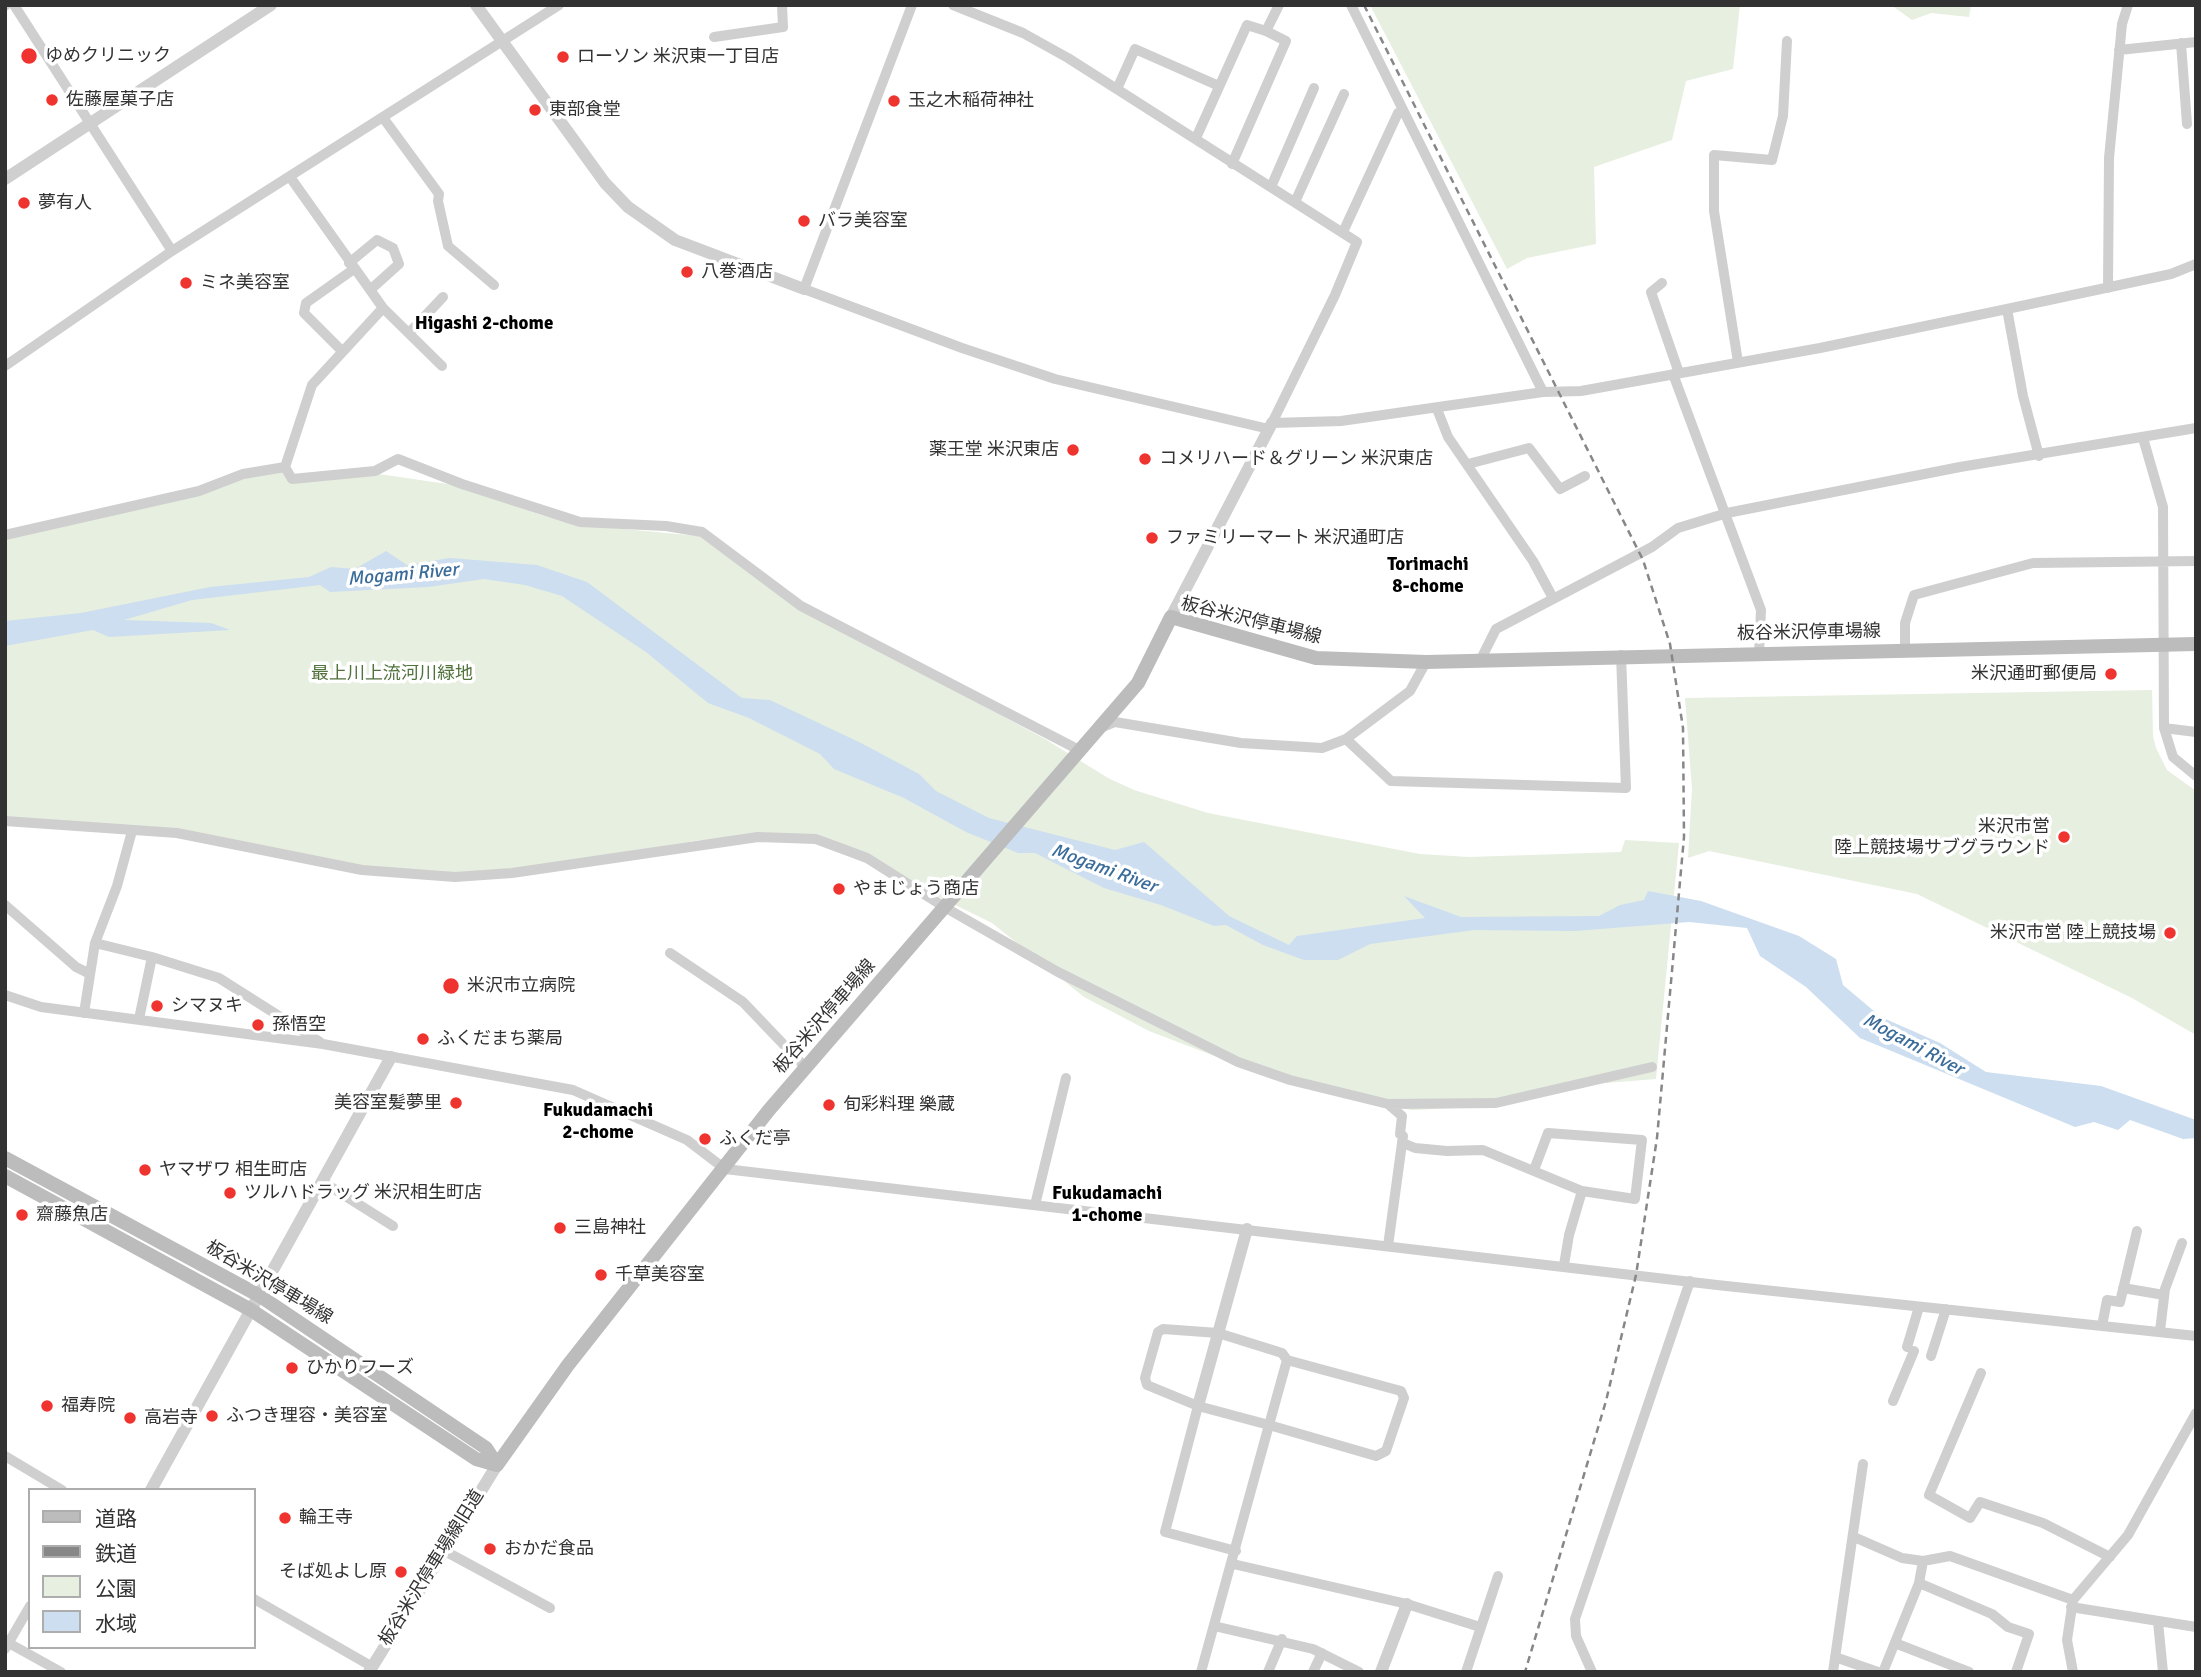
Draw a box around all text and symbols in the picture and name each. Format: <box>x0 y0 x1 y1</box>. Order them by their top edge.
place label: ゆめクリニック <box>45 45 171 67</box>
marker: ゆめクリニック <box>19 46 39 66</box>
place label: ローソン 米沢東一丁目店 <box>577 46 779 68</box>
marker: ローソン 米沢東一丁目店 <box>555 49 571 65</box>
place label: 佐藤屋菓子店 <box>66 89 174 111</box>
place label: 玉之木稲荷神社 <box>908 90 1034 112</box>
marker: 佐藤屋菓子店 <box>44 92 60 108</box>
marker: 玉之木稲荷神社 <box>886 93 902 109</box>
place label: 東部食堂 <box>549 99 621 121</box>
marker: 東部食堂 <box>527 102 543 118</box>
place label: 夢有人 <box>38 192 92 214</box>
marker: 夢有人 <box>16 195 32 211</box>
place label: バラ美容室 <box>818 210 908 232</box>
marker: バラ美容室 <box>796 213 812 229</box>
place label: 八巻酒店 <box>701 261 773 283</box>
marker: 八巻酒店 <box>679 264 695 280</box>
place label: ミネ美容室 <box>200 272 290 294</box>
marker: ミネ美容室 <box>178 275 194 291</box>
district label: Higashi 2-chome <box>415 313 553 335</box>
place label: 薬王堂 米沢東店 <box>929 439 1059 461</box>
marker: 薬王堂 米沢東店 <box>1065 442 1081 458</box>
place label: コメリハード＆グリーン 米沢東店 <box>1159 448 1433 470</box>
marker: コメリハード＆グリーン 米沢東店 <box>1137 451 1153 467</box>
place label: ファミリーマート 米沢通町店 <box>1166 527 1404 549</box>
marker: ファミリーマート 米沢通町店 <box>1144 530 1160 546</box>
district label: Torimachi 8-chome <box>1387 554 1469 598</box>
water label: Mogami River <box>347 559 459 591</box>
street label: 板谷米沢停車場線 <box>1179 593 1323 649</box>
street label: 板谷米沢停車場線 <box>1737 621 1881 645</box>
park label: 最上川上流河川緑地 <box>311 663 473 685</box>
place label: 米沢通町郵便局 <box>1971 663 2097 685</box>
marker: 米沢通町郵便局 <box>2103 666 2119 682</box>
place label: 米沢市営 陸上競技場サブグラウンド <box>1834 816 2050 858</box>
marker: 米沢市営 陸上競技場サブグラウンド <box>2056 829 2072 845</box>
water label: Mogami River <box>1048 839 1160 899</box>
place label: やまじょう商店 <box>853 878 979 900</box>
marker: やまじょう商店 <box>831 881 847 897</box>
place label: 米沢市営 陸上競技場 <box>1990 922 2156 944</box>
marker: 米沢市営 陸上競技場 <box>2162 925 2178 941</box>
street label: 板谷米沢停車場線 <box>770 956 880 1078</box>
place label: 米沢市立病院 <box>467 975 575 997</box>
marker: 米沢市立病院 <box>441 976 461 996</box>
place label: シマヌキ <box>171 995 243 1017</box>
marker: シマヌキ <box>149 998 165 1014</box>
water label: Mogami River <box>1859 1009 1967 1081</box>
place label: 孫悟空 <box>272 1014 326 1036</box>
marker: 孫悟空 <box>250 1017 266 1033</box>
place label: ふくだまち薬局 <box>437 1028 563 1050</box>
marker: ふくだまち薬局 <box>415 1031 431 1047</box>
place label: 美容室髪夢里 <box>334 1092 442 1114</box>
place label: 旬彩料理 樂蔵 <box>843 1094 955 1116</box>
marker: 美容室髪夢里 <box>448 1095 464 1111</box>
marker: 旬彩料理 樂蔵 <box>821 1097 837 1113</box>
district label: Fukudamachi 2-chome <box>543 1100 653 1144</box>
place label: ふくだ亭 <box>719 1128 791 1150</box>
marker: ふくだ亭 <box>697 1131 713 1147</box>
place label: ヤマザワ 相生町店 <box>159 1159 307 1181</box>
marker: ヤマザワ 相生町店 <box>137 1162 153 1178</box>
place label: ツルハドラッグ 米沢相生町店 <box>244 1182 482 1204</box>
district label: Fukudamachi 1-chome <box>1052 1183 1162 1227</box>
marker: ツルハドラッグ 米沢相生町店 <box>222 1185 238 1201</box>
place label: 齋藤魚店 <box>36 1204 108 1226</box>
marker: 齋藤魚店 <box>14 1207 30 1223</box>
place label: 三島神社 <box>574 1217 646 1239</box>
marker: 三島神社 <box>552 1220 568 1236</box>
street label: 板谷米沢停車場線 <box>202 1237 336 1329</box>
place label: 千草美容室 <box>615 1264 705 1286</box>
marker: 千草美容室 <box>593 1267 609 1283</box>
place label: ひかりフーズ <box>306 1357 414 1379</box>
marker: ひかりフーズ <box>284 1360 300 1376</box>
place label: 福寿院 <box>61 1395 115 1417</box>
marker: 福寿院 <box>39 1398 55 1414</box>
place label: ふつき理容・美容室 <box>226 1405 388 1427</box>
place label: 高岩寺 <box>144 1407 198 1429</box>
marker: ふつき理容・美容室 <box>204 1408 220 1424</box>
marker: 高岩寺 <box>122 1410 138 1426</box>
street label: 板谷米沢停車場線旧道 <box>375 1486 489 1650</box>
legend <box>28 1488 256 1649</box>
text: 道路 <box>95 1506 137 1532</box>
place label: 輪王寺 <box>299 1507 353 1529</box>
marker: 輪王寺 <box>277 1510 293 1526</box>
place label: おかだ食品 <box>504 1538 594 1560</box>
text: 鉄道 <box>95 1541 137 1567</box>
marker: おかだ食品 <box>482 1541 498 1557</box>
place label: そば処よし原 <box>279 1561 387 1583</box>
marker: そば処よし原 <box>393 1564 409 1580</box>
text: 公園 <box>95 1576 137 1602</box>
text: 水域 <box>95 1611 137 1637</box>

